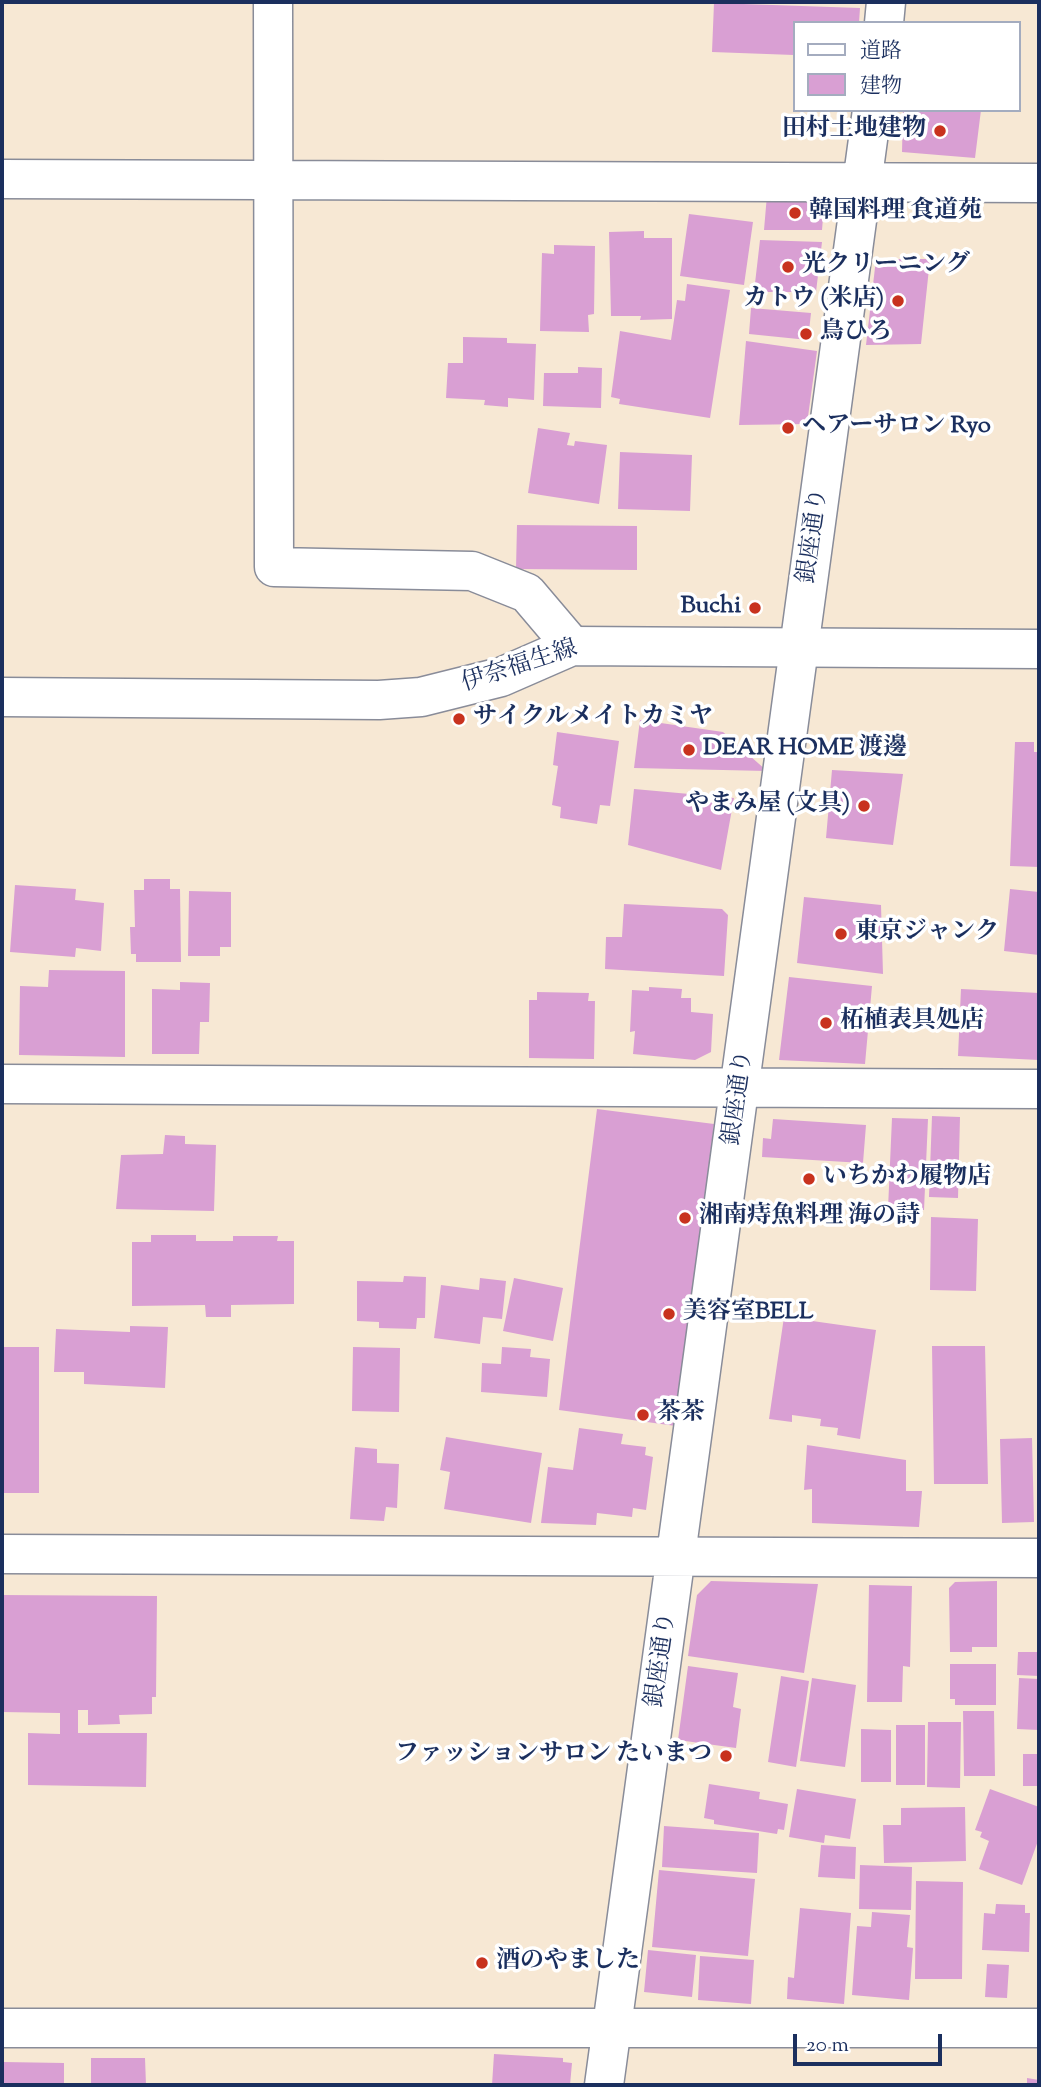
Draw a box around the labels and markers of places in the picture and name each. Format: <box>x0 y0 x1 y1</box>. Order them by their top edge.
place label: 田村土地建物 <box>782 117 926 145</box>
marker: 田村土地建物 <box>932 123 948 139</box>
place label: 韓国料理 食道苑 <box>809 199 982 227</box>
marker: 韓国料理 食道苑 <box>787 205 803 221</box>
place label: 光クリーニング <box>802 253 970 281</box>
marker: 光クリーニング <box>780 259 796 275</box>
place label: カトウ (米店) <box>743 287 884 315</box>
marker: カトウ (米店) <box>890 293 906 309</box>
place label: 鳥ひろ <box>820 320 892 348</box>
marker: 鳥ひろ <box>798 326 814 342</box>
place label: ヘアーサロン Ryo <box>802 414 991 442</box>
marker: ヘアーサロン Ryo <box>780 420 796 436</box>
place label: Buchi <box>680 594 741 622</box>
marker: Buchi <box>747 600 763 616</box>
place label: サイクルメイトカミヤ <box>473 705 713 733</box>
marker: サイクルメイトカミヤ <box>451 711 467 727</box>
place label: DEAR HOME 渡邊 <box>703 736 907 764</box>
marker: DEAR HOME 渡邊 <box>681 742 697 758</box>
place label: やまみ屋 (文具) <box>685 792 850 820</box>
marker: やまみ屋 (文具) <box>856 798 872 814</box>
place label: 東京ジャンク <box>855 920 999 948</box>
marker: 東京ジャンク <box>833 926 849 942</box>
place label: 柘植表具処店 <box>840 1009 984 1037</box>
marker: 柘植表具処店 <box>818 1015 834 1031</box>
place label: いちかわ履物店 <box>823 1165 991 1193</box>
marker: いちかわ履物店 <box>801 1171 817 1187</box>
place label: 湘南痔魚料理 海の詩 <box>699 1204 920 1232</box>
marker: 湘南痔魚料理 海の詩 <box>677 1210 693 1226</box>
place label: 美容室BELL <box>683 1300 814 1328</box>
marker: 美容室BELL <box>661 1306 677 1322</box>
place label: 茶茶 <box>657 1401 705 1429</box>
marker: 茶茶 <box>635 1407 651 1423</box>
place label: ファッションサロン たいまつ <box>395 1742 712 1770</box>
marker: ファッションサロン たいまつ <box>718 1748 734 1764</box>
place label: 酒のやました <box>496 1949 640 1977</box>
marker: 酒のやました <box>474 1955 490 1971</box>

